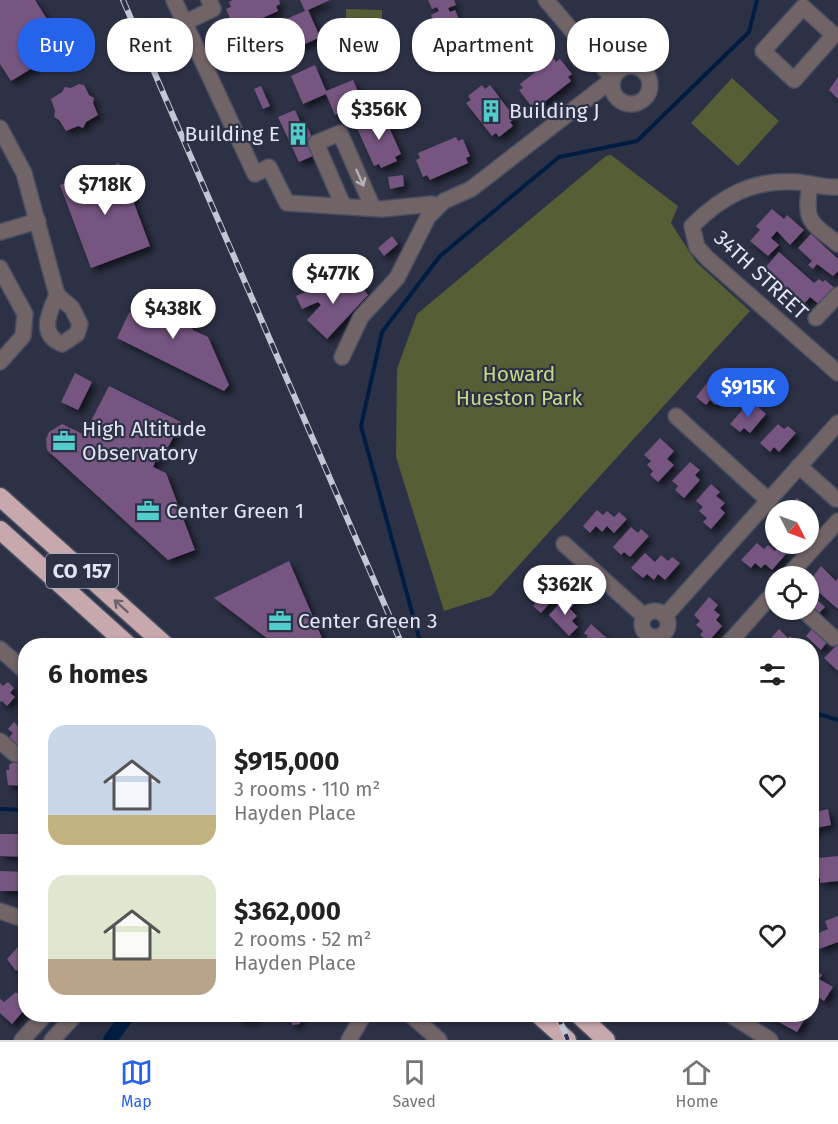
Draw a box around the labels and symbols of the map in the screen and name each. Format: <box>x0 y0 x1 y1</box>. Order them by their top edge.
pin: $356K <box>337 90 421 141</box>
building icon: Building J <box>478 98 504 124</box>
place label: Building J <box>509 98 600 124</box>
place label: Building E <box>185 121 280 147</box>
building icon: Building E <box>285 121 311 147</box>
pin: $718K <box>63 165 147 216</box>
one-way arrow <box>355 169 366 187</box>
street label: 34TH STREET <box>709 225 814 325</box>
pin: $477K <box>291 254 375 305</box>
pin: $438K <box>131 289 215 340</box>
park label: Howard Hueston Park <box>456 361 582 411</box>
pin: $915K <box>706 368 790 419</box>
place label: High Altitude Observatory <box>82 416 207 466</box>
office icon: High Altitude Observatory <box>51 428 77 454</box>
office icon: Center Green 1 <box>135 498 161 524</box>
place label: Center Green 1 <box>166 498 304 524</box>
north arrow <box>765 500 819 554</box>
road number: CO 157 <box>46 554 118 588</box>
pin: $362K <box>523 565 607 616</box>
one-way arrow <box>114 599 129 613</box>
office icon: Center Green 3 <box>267 608 293 634</box>
place label: Center Green 3 <box>298 608 437 634</box>

